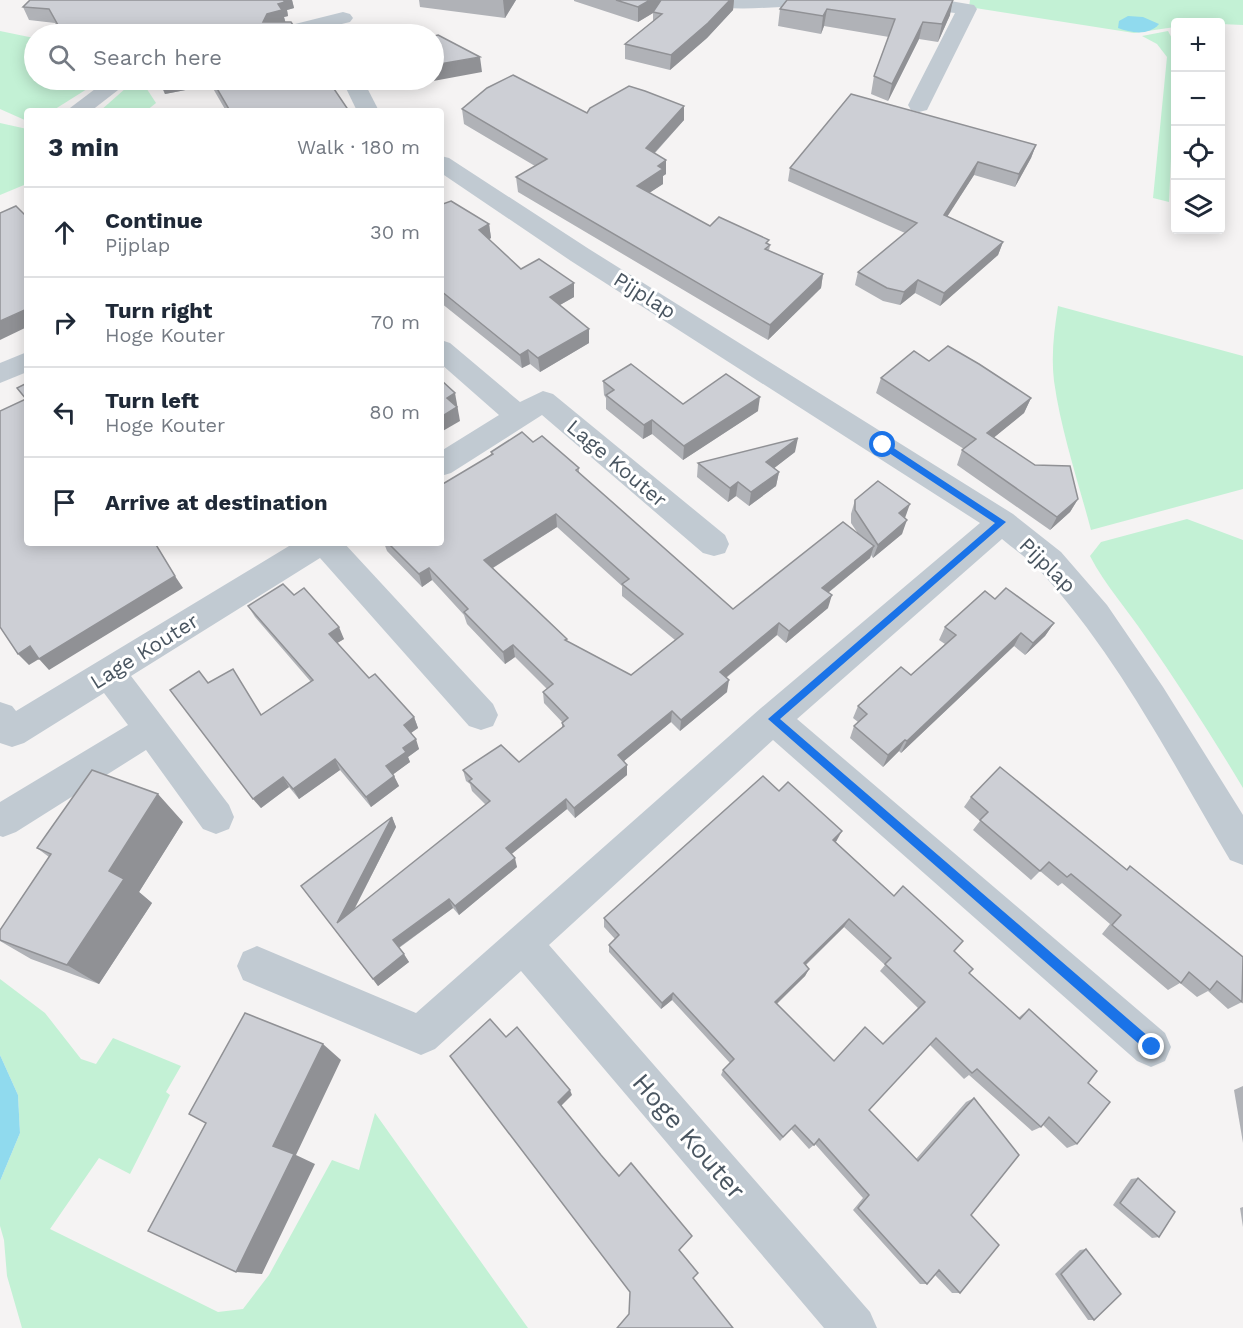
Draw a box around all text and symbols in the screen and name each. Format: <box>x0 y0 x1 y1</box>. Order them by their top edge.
map controls <box>1171 18 1225 234</box>
button: + <box>1171 18 1225 72</box>
search box <box>24 24 444 90</box>
icon: search <box>45 41 78 74</box>
text: Search here <box>93 45 222 70</box>
button: − <box>1171 72 1225 126</box>
button: locate <box>1171 126 1225 180</box>
text: 3 min <box>48 132 119 162</box>
text: Walk · 180 m <box>297 135 420 159</box>
button: layers <box>1171 180 1225 234</box>
text: Continue <box>105 208 203 233</box>
icon: ahead <box>48 216 81 249</box>
text: 30 m <box>370 220 420 244</box>
text: Pijplap <box>105 233 170 257</box>
street label: Pijplap <box>609 266 681 324</box>
text: Turn right <box>105 298 212 323</box>
icon: right <box>48 306 81 339</box>
text: 70 m <box>371 310 420 334</box>
text: Hoge Kouter <box>105 323 225 347</box>
text: Turn left <box>105 388 199 413</box>
icon: left <box>48 396 81 429</box>
text: 80 m <box>369 400 420 424</box>
text: Hoge Kouter <box>105 413 225 437</box>
street label: Lage Kouter <box>562 414 672 512</box>
route start <box>869 431 895 457</box>
icon: arrive <box>48 486 81 519</box>
text: Arrive at destination <box>105 490 328 515</box>
street label: Pijplap <box>1015 532 1081 598</box>
street label: Lage Kouter <box>85 608 203 694</box>
route end <box>1138 1033 1164 1059</box>
street label: Hoge Kouter <box>626 1067 752 1205</box>

